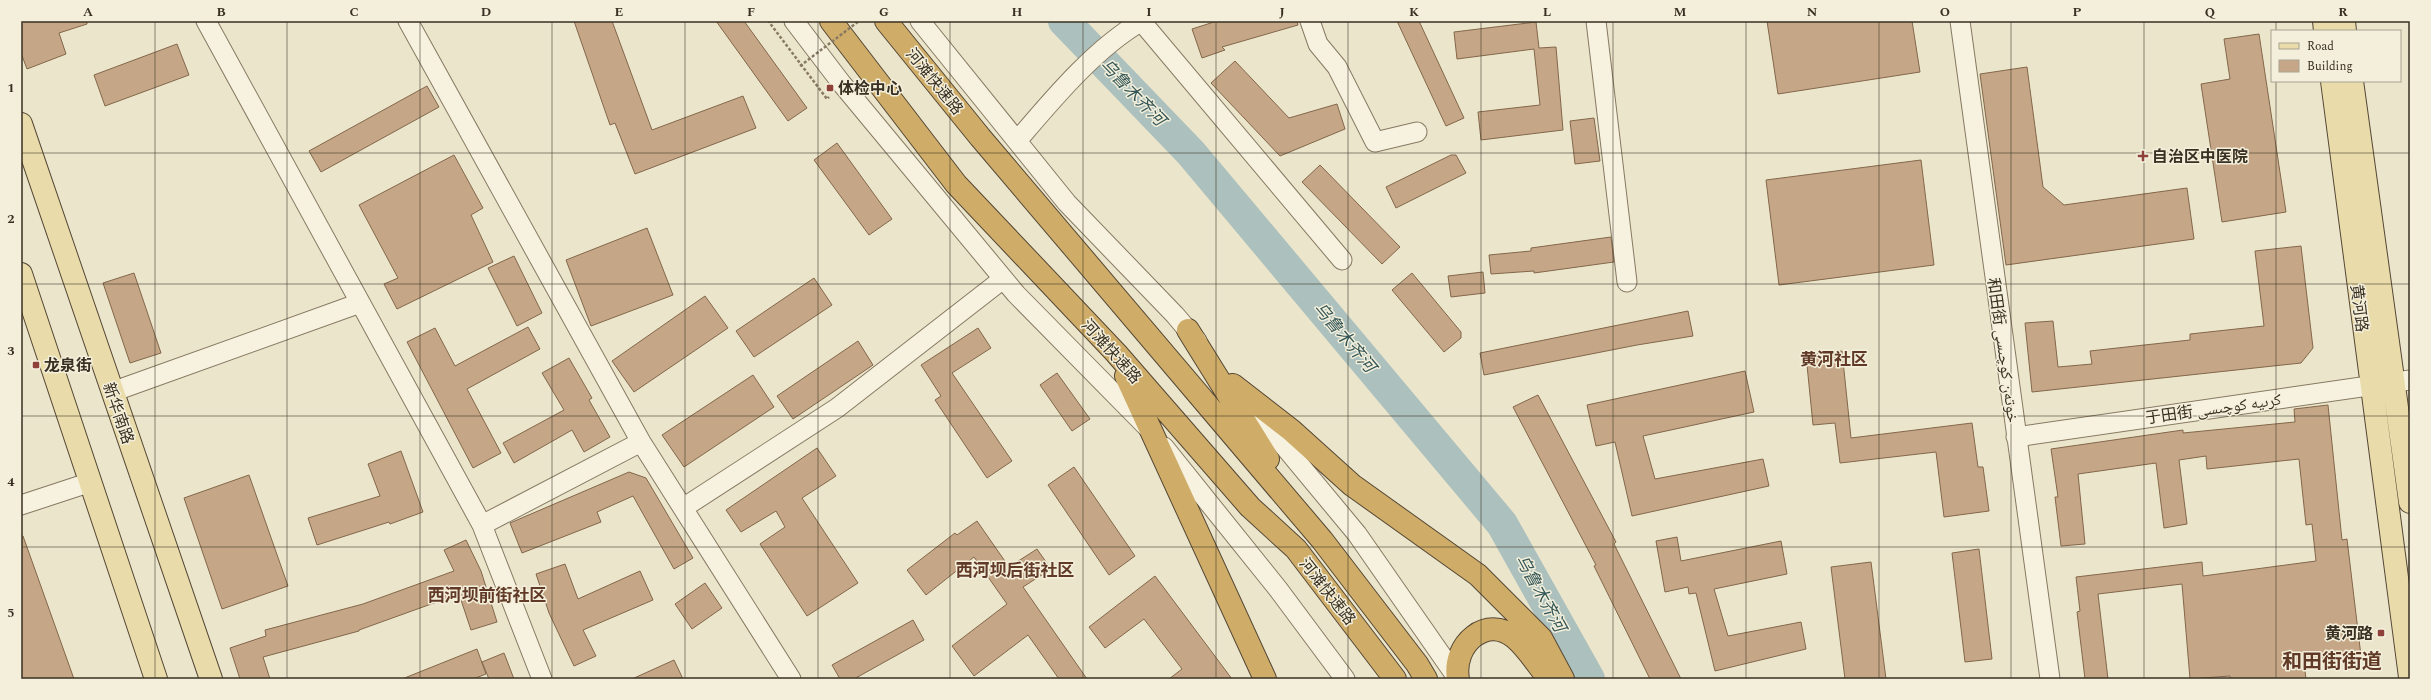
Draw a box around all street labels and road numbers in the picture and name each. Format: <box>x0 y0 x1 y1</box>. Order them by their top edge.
street label: 河滩快速路 <box>900 43 969 120</box>
street label: 和田街 خوتەن كوچىسى <box>1981 276 2025 424</box>
street label: 黄河路 <box>2344 283 2374 333</box>
street label: 河滩快速路 <box>1076 314 1147 389</box>
street label: 新华南路 <box>96 379 140 447</box>
street label: 于田街 كرىيە كوچىسى <box>2144 388 2283 430</box>
street label: 河滩快速路 <box>1293 553 1361 631</box>

